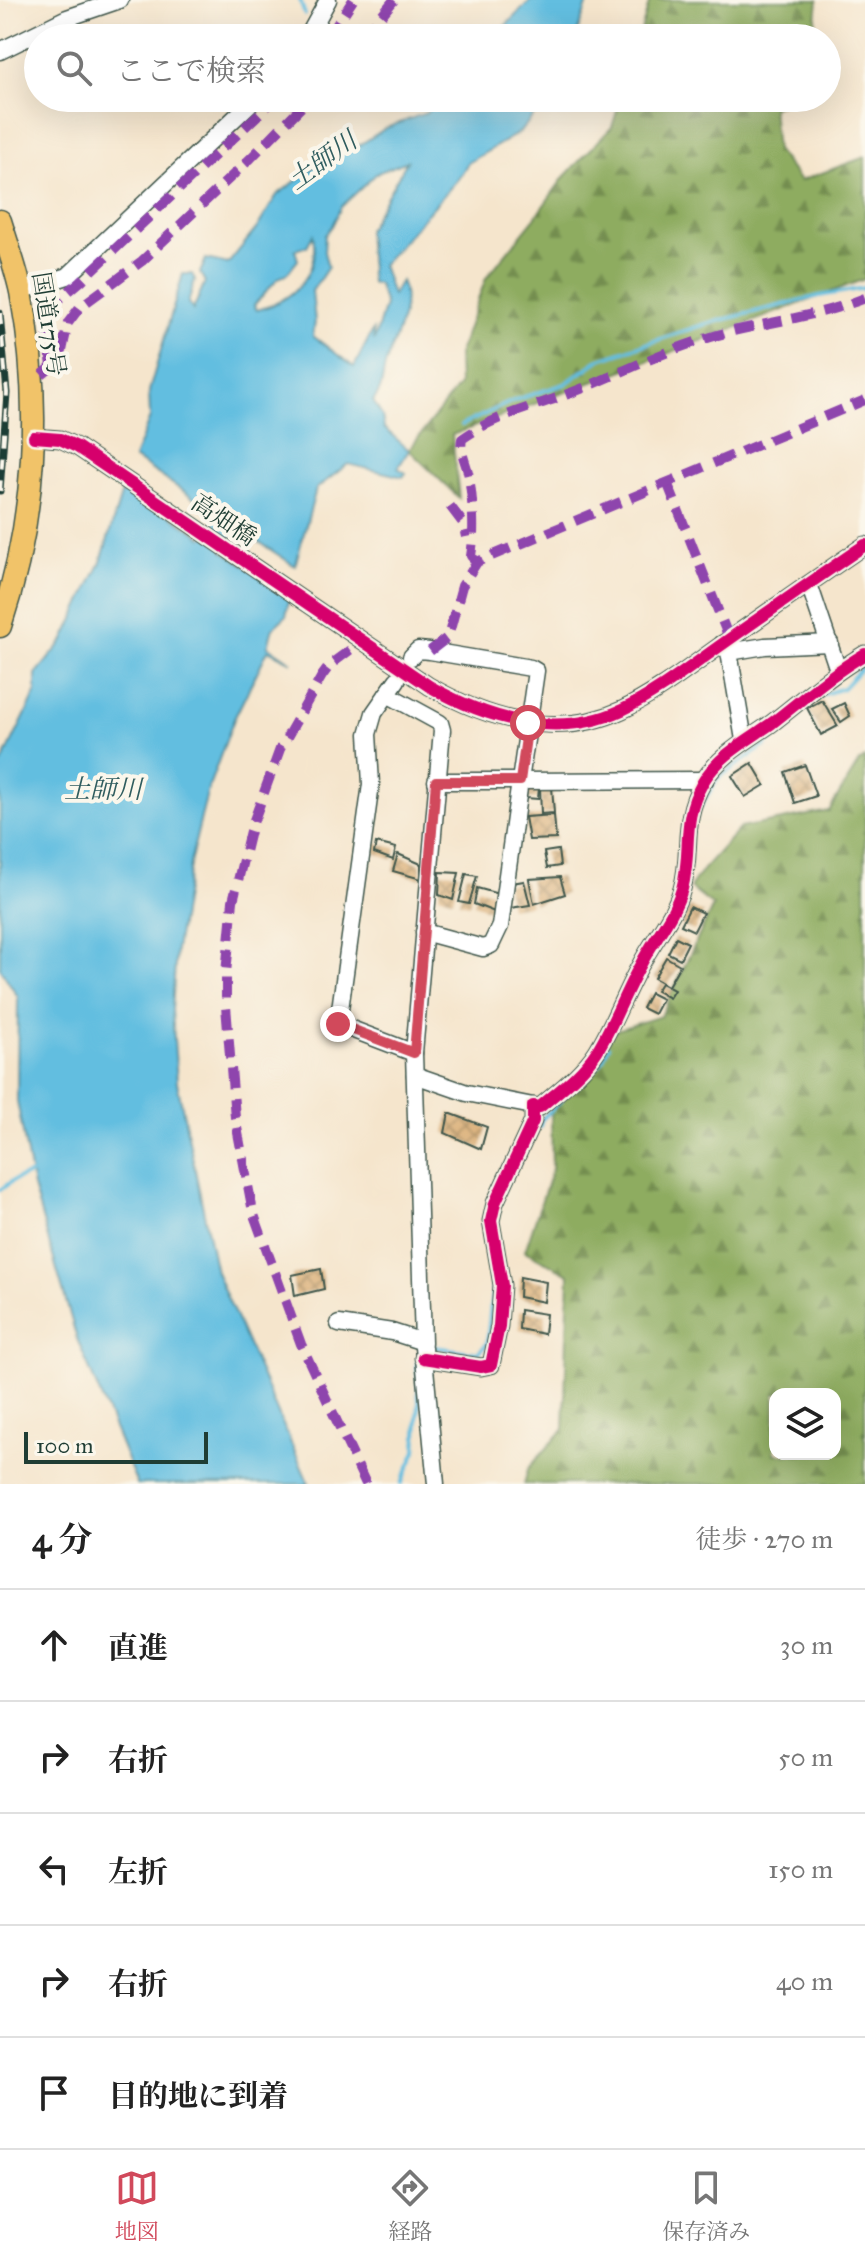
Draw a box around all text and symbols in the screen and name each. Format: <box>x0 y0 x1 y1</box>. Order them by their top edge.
search box <box>24 24 841 112</box>
icon: search <box>52 46 96 90</box>
text: ここで検索 <box>116 53 266 89</box>
water label: 土師川 <box>281 122 365 196</box>
street label: 国道175号 <box>26 270 72 378</box>
street label: 高畑橋 <box>186 487 262 553</box>
route start <box>510 705 546 741</box>
water label: 土師川 <box>64 773 145 805</box>
route end <box>320 1006 356 1042</box>
map controls <box>769 1388 841 1460</box>
button: layers <box>769 1388 841 1460</box>
scale bar <box>24 1428 208 1464</box>
text: 100 m <box>36 1432 93 1459</box>
text: 4 分 <box>32 1519 92 1560</box>
text: 徒歩 · 270 m <box>696 1523 833 1555</box>
icon: ahead <box>32 1623 76 1667</box>
text: 30 m <box>780 1629 833 1661</box>
text: 直進 <box>108 1630 168 1666</box>
icon: right <box>32 1735 76 1779</box>
text: 50 m <box>778 1741 833 1773</box>
text: 右折 <box>108 1742 168 1778</box>
icon: left <box>32 1847 76 1891</box>
text: 150 m <box>768 1853 833 1885</box>
text: 左折 <box>108 1854 168 1890</box>
icon: right <box>32 1959 76 2003</box>
text: 40 m <box>776 1965 833 1997</box>
text: 右折 <box>108 1966 168 2002</box>
icon: arrive <box>32 2071 76 2115</box>
text: 目的地に到着 <box>108 2078 288 2114</box>
tab: 地図 <box>115 2166 159 2245</box>
tab: 経路 <box>388 2166 432 2245</box>
tab: 保存済み <box>662 2166 750 2245</box>

